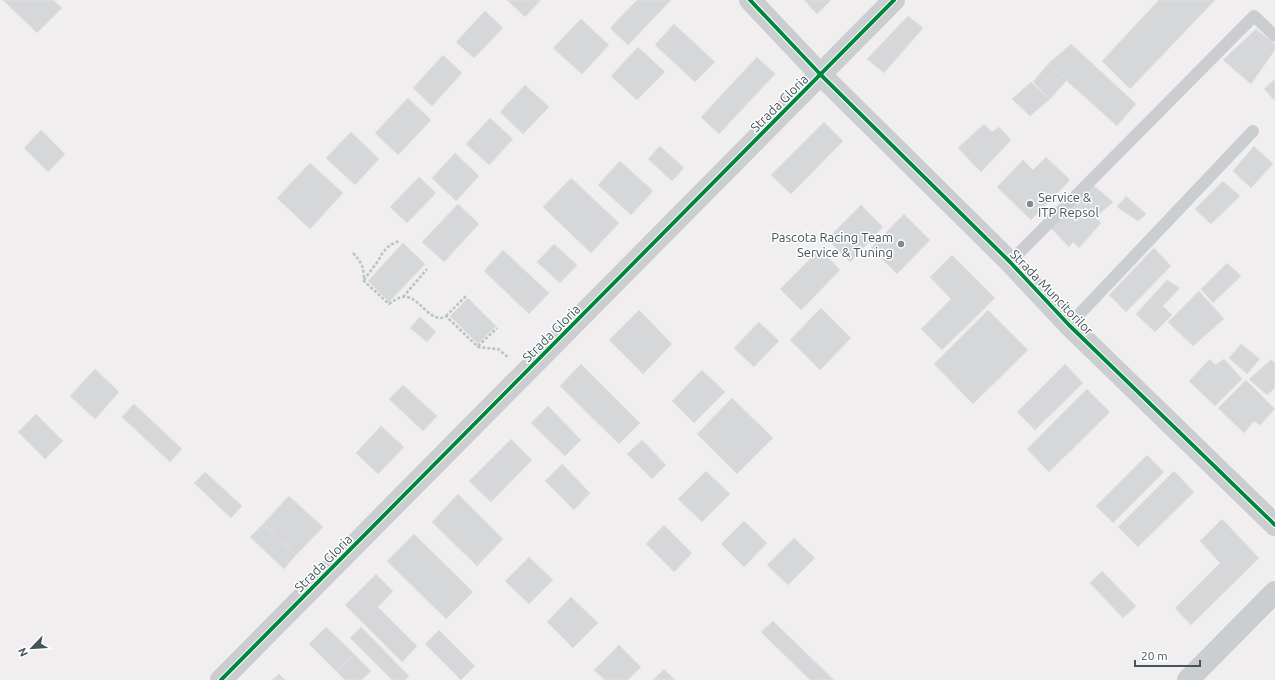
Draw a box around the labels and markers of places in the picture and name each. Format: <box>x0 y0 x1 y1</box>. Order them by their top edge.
place label: Service & ITP Repsol <box>1038 190 1099 219</box>
marker: Service & ITP Repsol <box>1025 199 1035 209</box>
place label: Pascota Racing Team Service & Tuning <box>771 230 893 259</box>
marker: Pascota Racing Team Service & Tuning <box>896 239 906 249</box>

